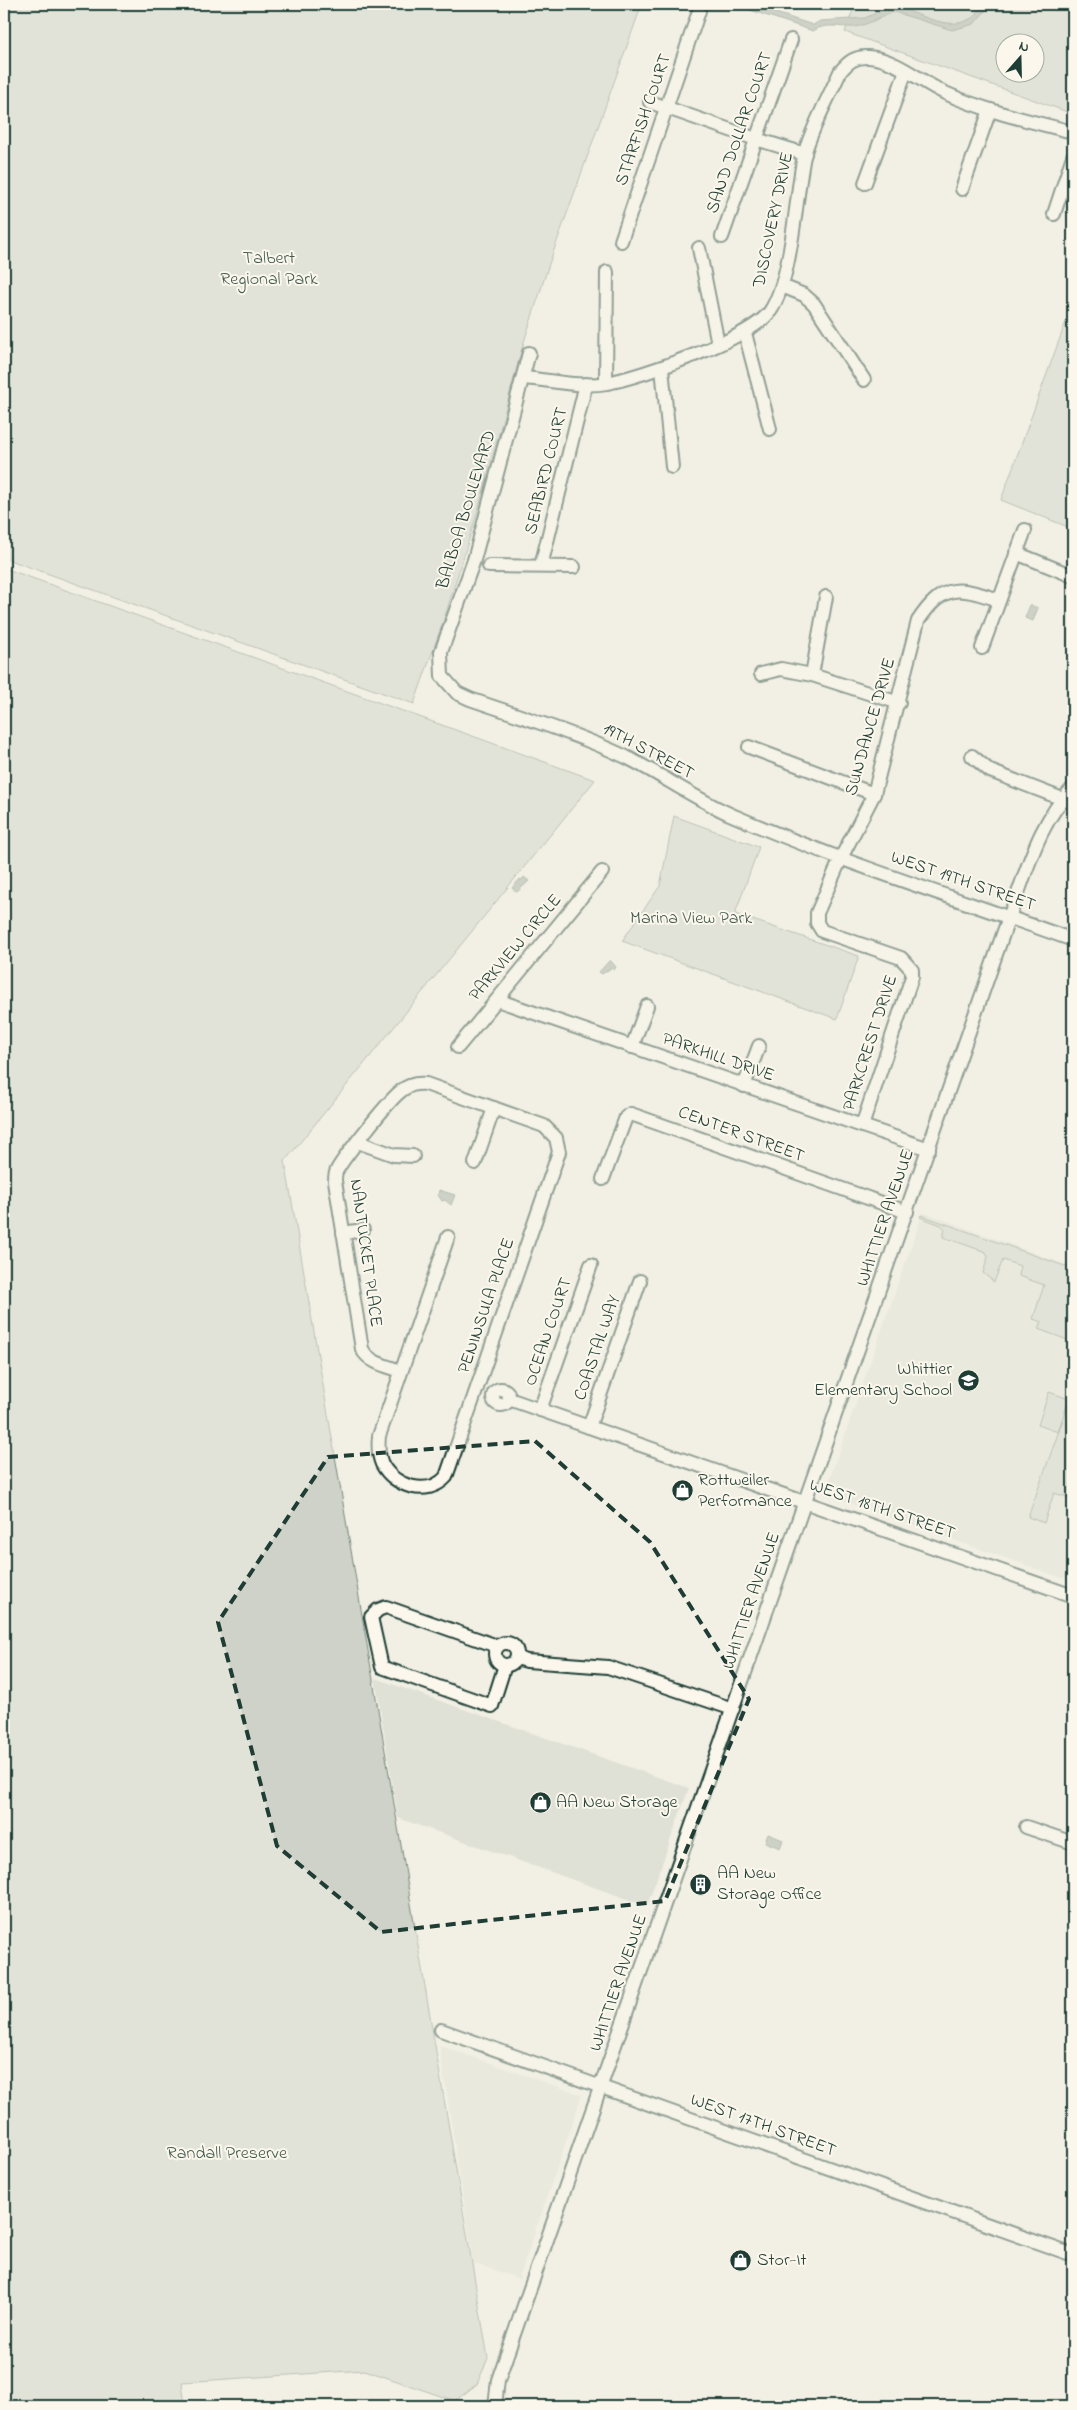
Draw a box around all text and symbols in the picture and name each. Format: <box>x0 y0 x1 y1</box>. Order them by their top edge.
north arrow <box>994 32 1044 82</box>
text: N <box>1016 36 1032 59</box>
street label: SAND DOLLAR COURT <box>700 49 780 217</box>
street label: STARFISH COURT <box>609 50 679 190</box>
street label: DISCOVERY DRIVE <box>747 150 801 291</box>
park label: Talbert Regional Park <box>220 246 318 294</box>
street label: SEABIRD COURT <box>519 405 575 537</box>
street label: BALBOA BOULEVARD <box>430 427 504 594</box>
street label: SUNDANCE DRIVE <box>839 655 903 799</box>
street label: 19TH STREET <box>598 717 698 787</box>
street label: WEST 19TH STREET <box>887 845 1039 919</box>
street label: PARKVIEW CIRCLE <box>463 889 569 1007</box>
park label: Marina View Park <box>630 906 752 932</box>
street label: PARKCREST DRIVE <box>837 971 905 1115</box>
street label: PARKHILL DRIVE <box>658 1027 778 1089</box>
street label: CENTER STREET <box>674 1100 808 1170</box>
street label: WHITTIER AVENUE <box>850 1146 922 1290</box>
street label: NANTUCKET PLACE <box>342 1177 388 1329</box>
street label: PENINSULA PLACE <box>452 1235 522 1377</box>
street label: OCEAN COURT <box>518 1274 580 1390</box>
street label: COASTAL WAY <box>568 1291 628 1404</box>
place label: Whittier Elementary School <box>814 1357 952 1404</box>
school or university icon: Whittier Elementary School <box>956 1368 980 1392</box>
place label: Rottweiler Performance <box>698 1468 793 1515</box>
street label: WEST 18TH STREET <box>805 1473 959 1547</box>
shop icon: Rottweiler Performance <box>670 1479 694 1503</box>
street label: WHITTIER AVENUE <box>716 1529 788 1673</box>
place label: AA New Storage <box>556 1790 679 1817</box>
shop icon: AA New Storage <box>528 1791 552 1815</box>
place label: AA New Storage Office <box>717 1861 823 1909</box>
building icon: AA New Storage Office <box>689 1872 713 1896</box>
street label: WHITTIER AVENUE <box>583 1911 655 2055</box>
street label: WEST 17TH STREET <box>686 2088 840 2164</box>
park label: Randall Preserve <box>167 2141 288 2167</box>
place label: Stor-It <box>757 2248 807 2274</box>
shop icon: Stor-It <box>729 2249 753 2273</box>

